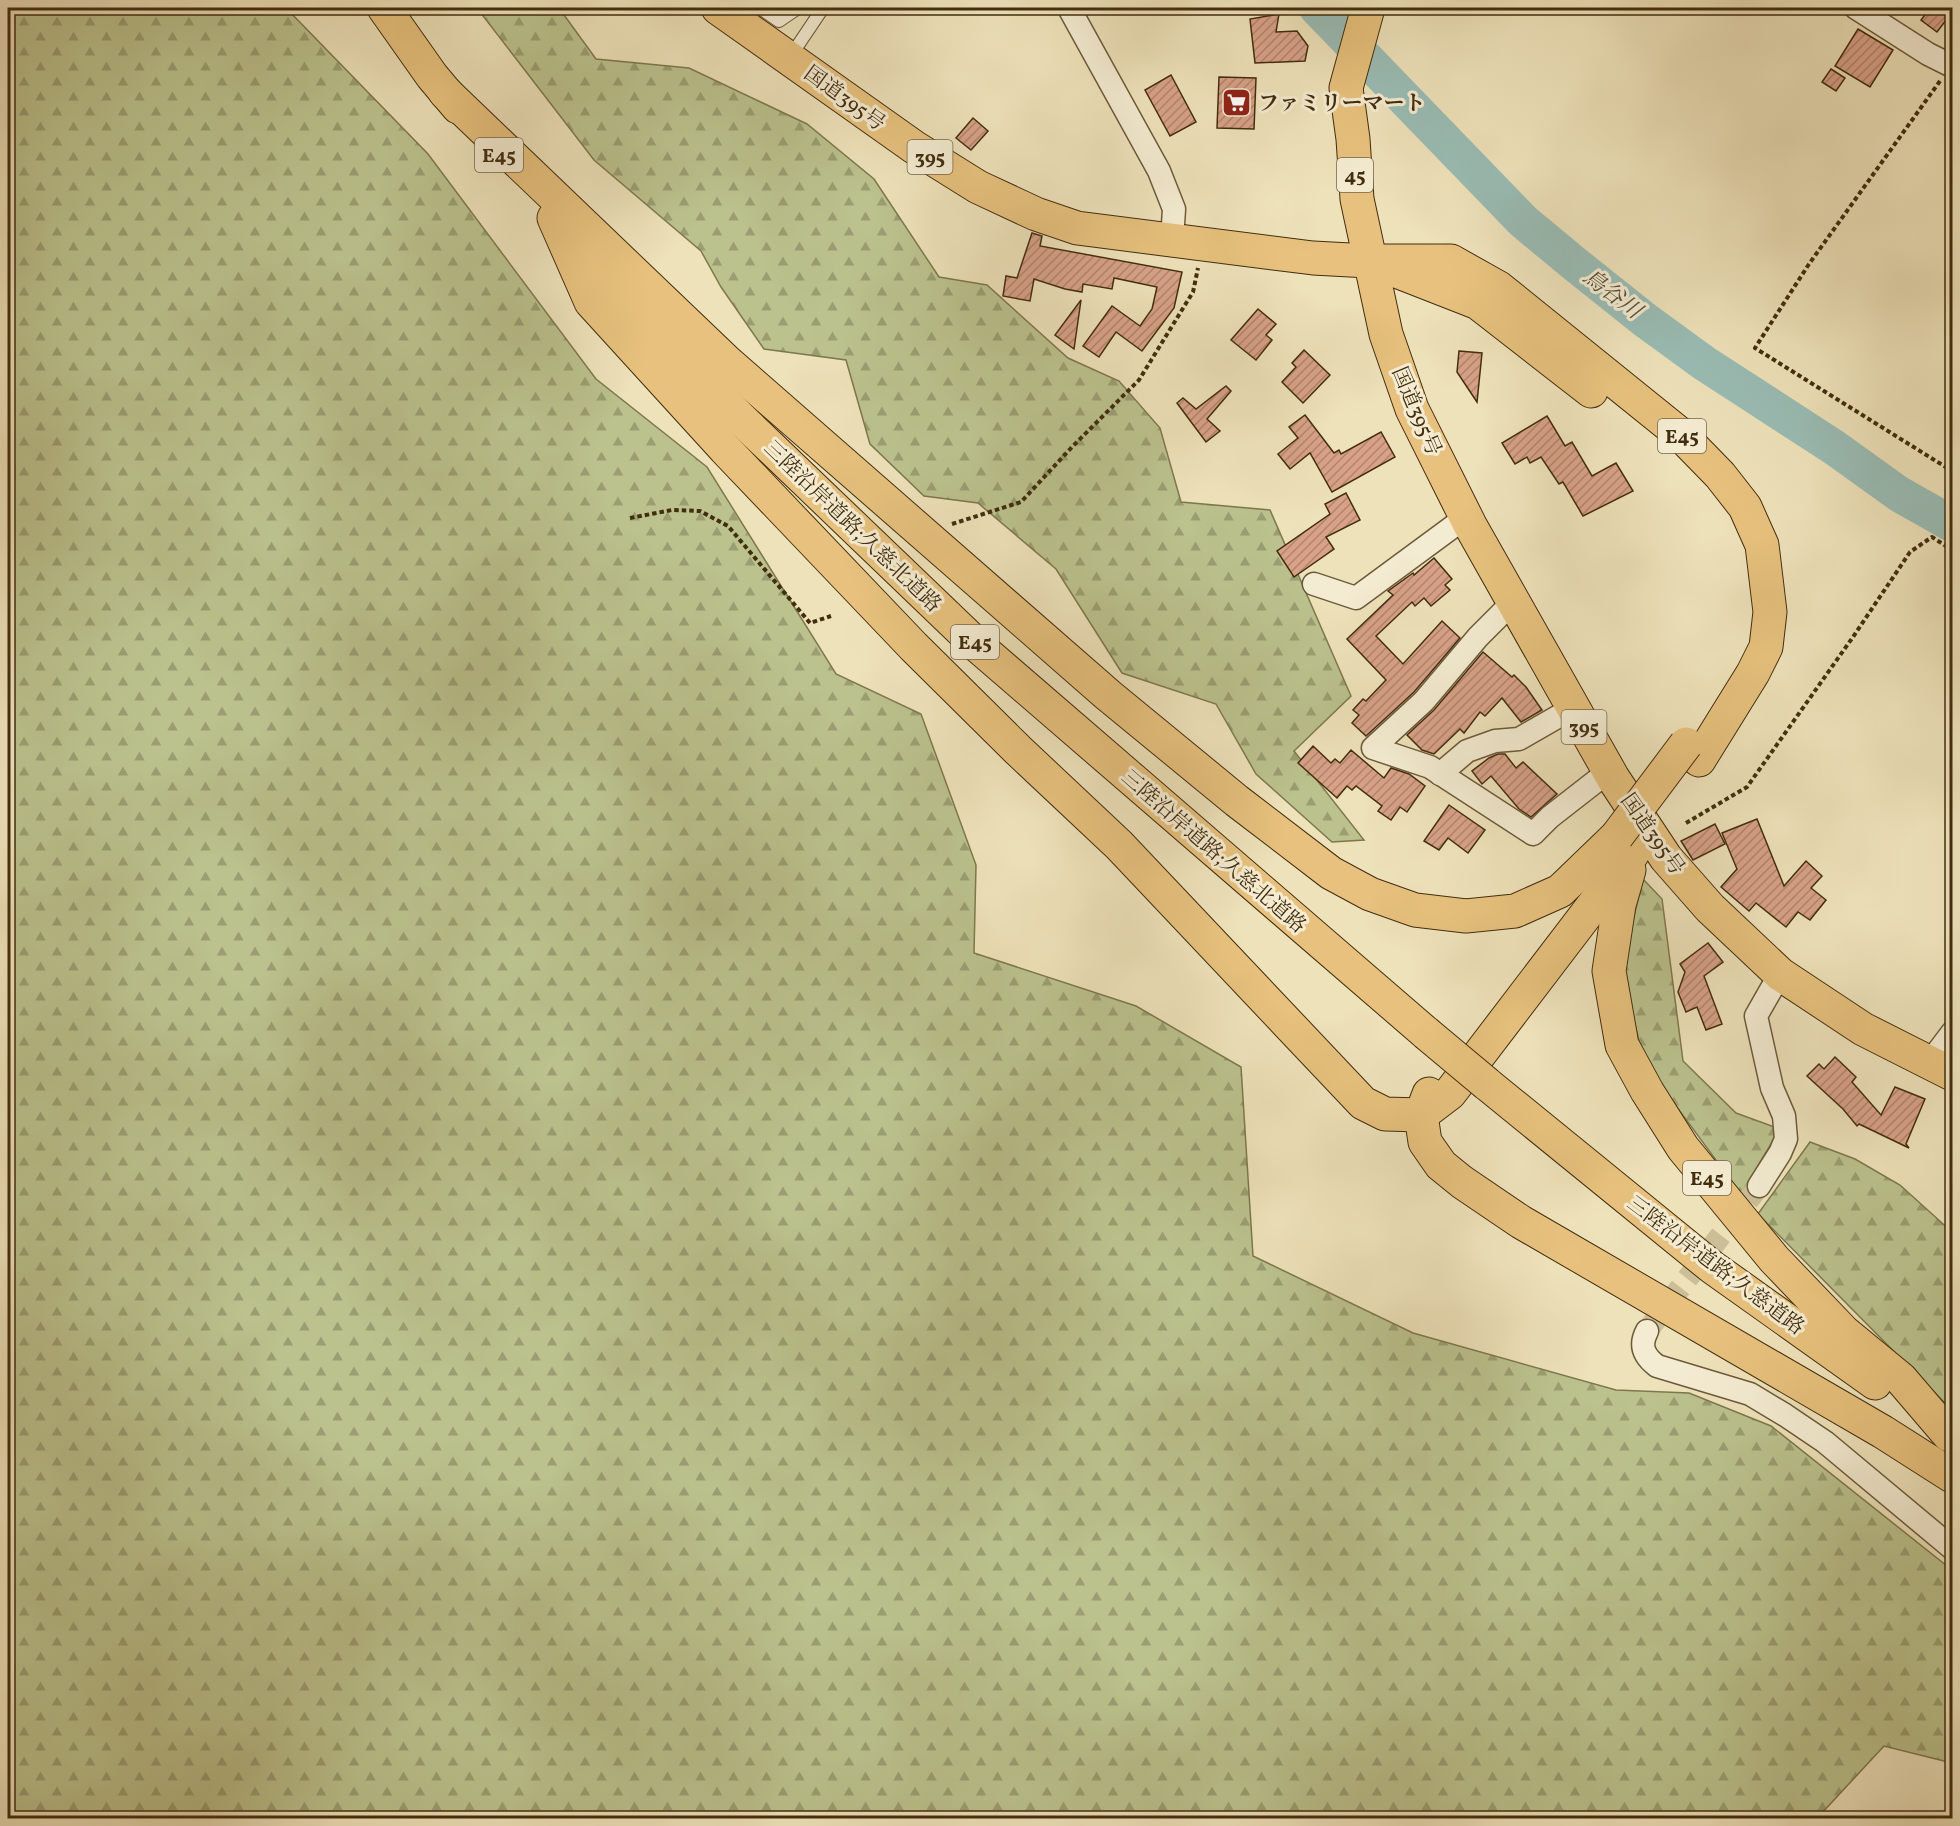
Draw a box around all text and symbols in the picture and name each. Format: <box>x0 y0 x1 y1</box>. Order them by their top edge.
street label: 国道395号 <box>798 60 891 139</box>
supermarket icon: ファミリーマート <box>1221 87 1253 119</box>
place label: ファミリーマート <box>1258 90 1426 119</box>
road number: E45 <box>475 138 523 172</box>
road number: 395 <box>908 140 952 174</box>
road number: 45 <box>1337 158 1373 192</box>
water label: 鳥谷川 <box>1576 263 1649 328</box>
street label: 国道395号 <box>1384 363 1447 461</box>
road number: E45 <box>1658 419 1706 453</box>
street label: 三陸沿岸道路;久慈北道路 <box>757 435 947 620</box>
road number: E45 <box>951 625 999 659</box>
road number: 395 <box>1562 710 1606 744</box>
street label: 三陸沿岸道路;久慈北道路 <box>1114 764 1312 941</box>
street label: 国道395号 <box>1613 788 1691 882</box>
road number: E45 <box>1683 1161 1731 1195</box>
street label: 三陸沿岸道路;久慈道路 <box>1620 1190 1810 1343</box>

